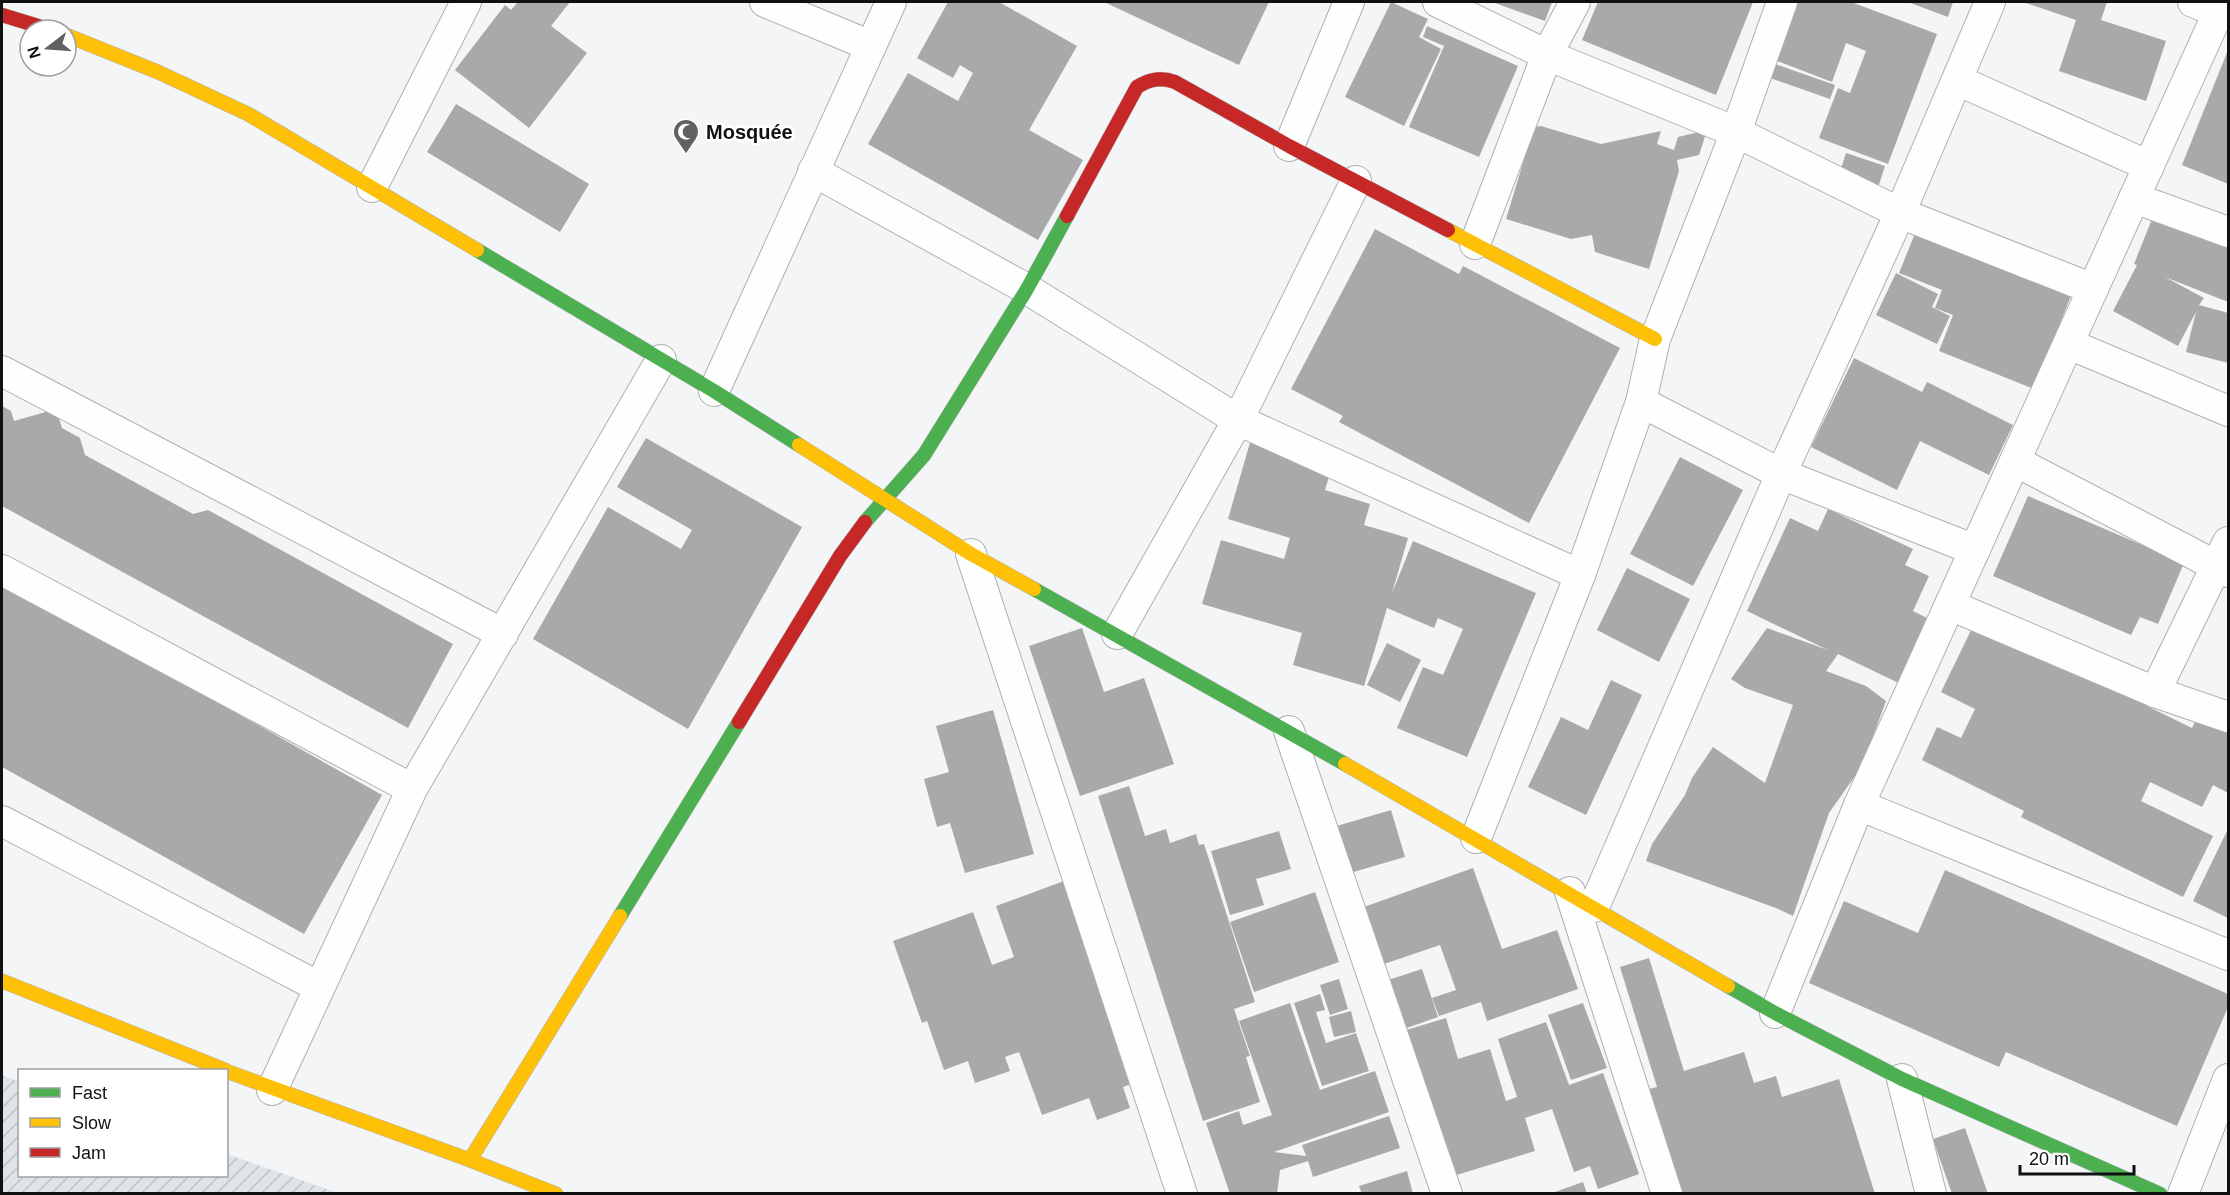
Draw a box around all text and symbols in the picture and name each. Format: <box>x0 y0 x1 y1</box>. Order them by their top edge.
north arrow <box>18 18 78 78</box>
text: N <box>24 44 44 60</box>
mosque icon: Mosquée <box>671 117 701 155</box>
place label: Mosquée <box>706 121 793 143</box>
legend <box>18 1069 228 1177</box>
text: Fast <box>72 1083 107 1103</box>
text: Slow <box>72 1113 112 1133</box>
scale bar <box>2020 1138 2134 1176</box>
text: Jam <box>72 1143 106 1163</box>
text: 20 m <box>2029 1149 2069 1169</box>

